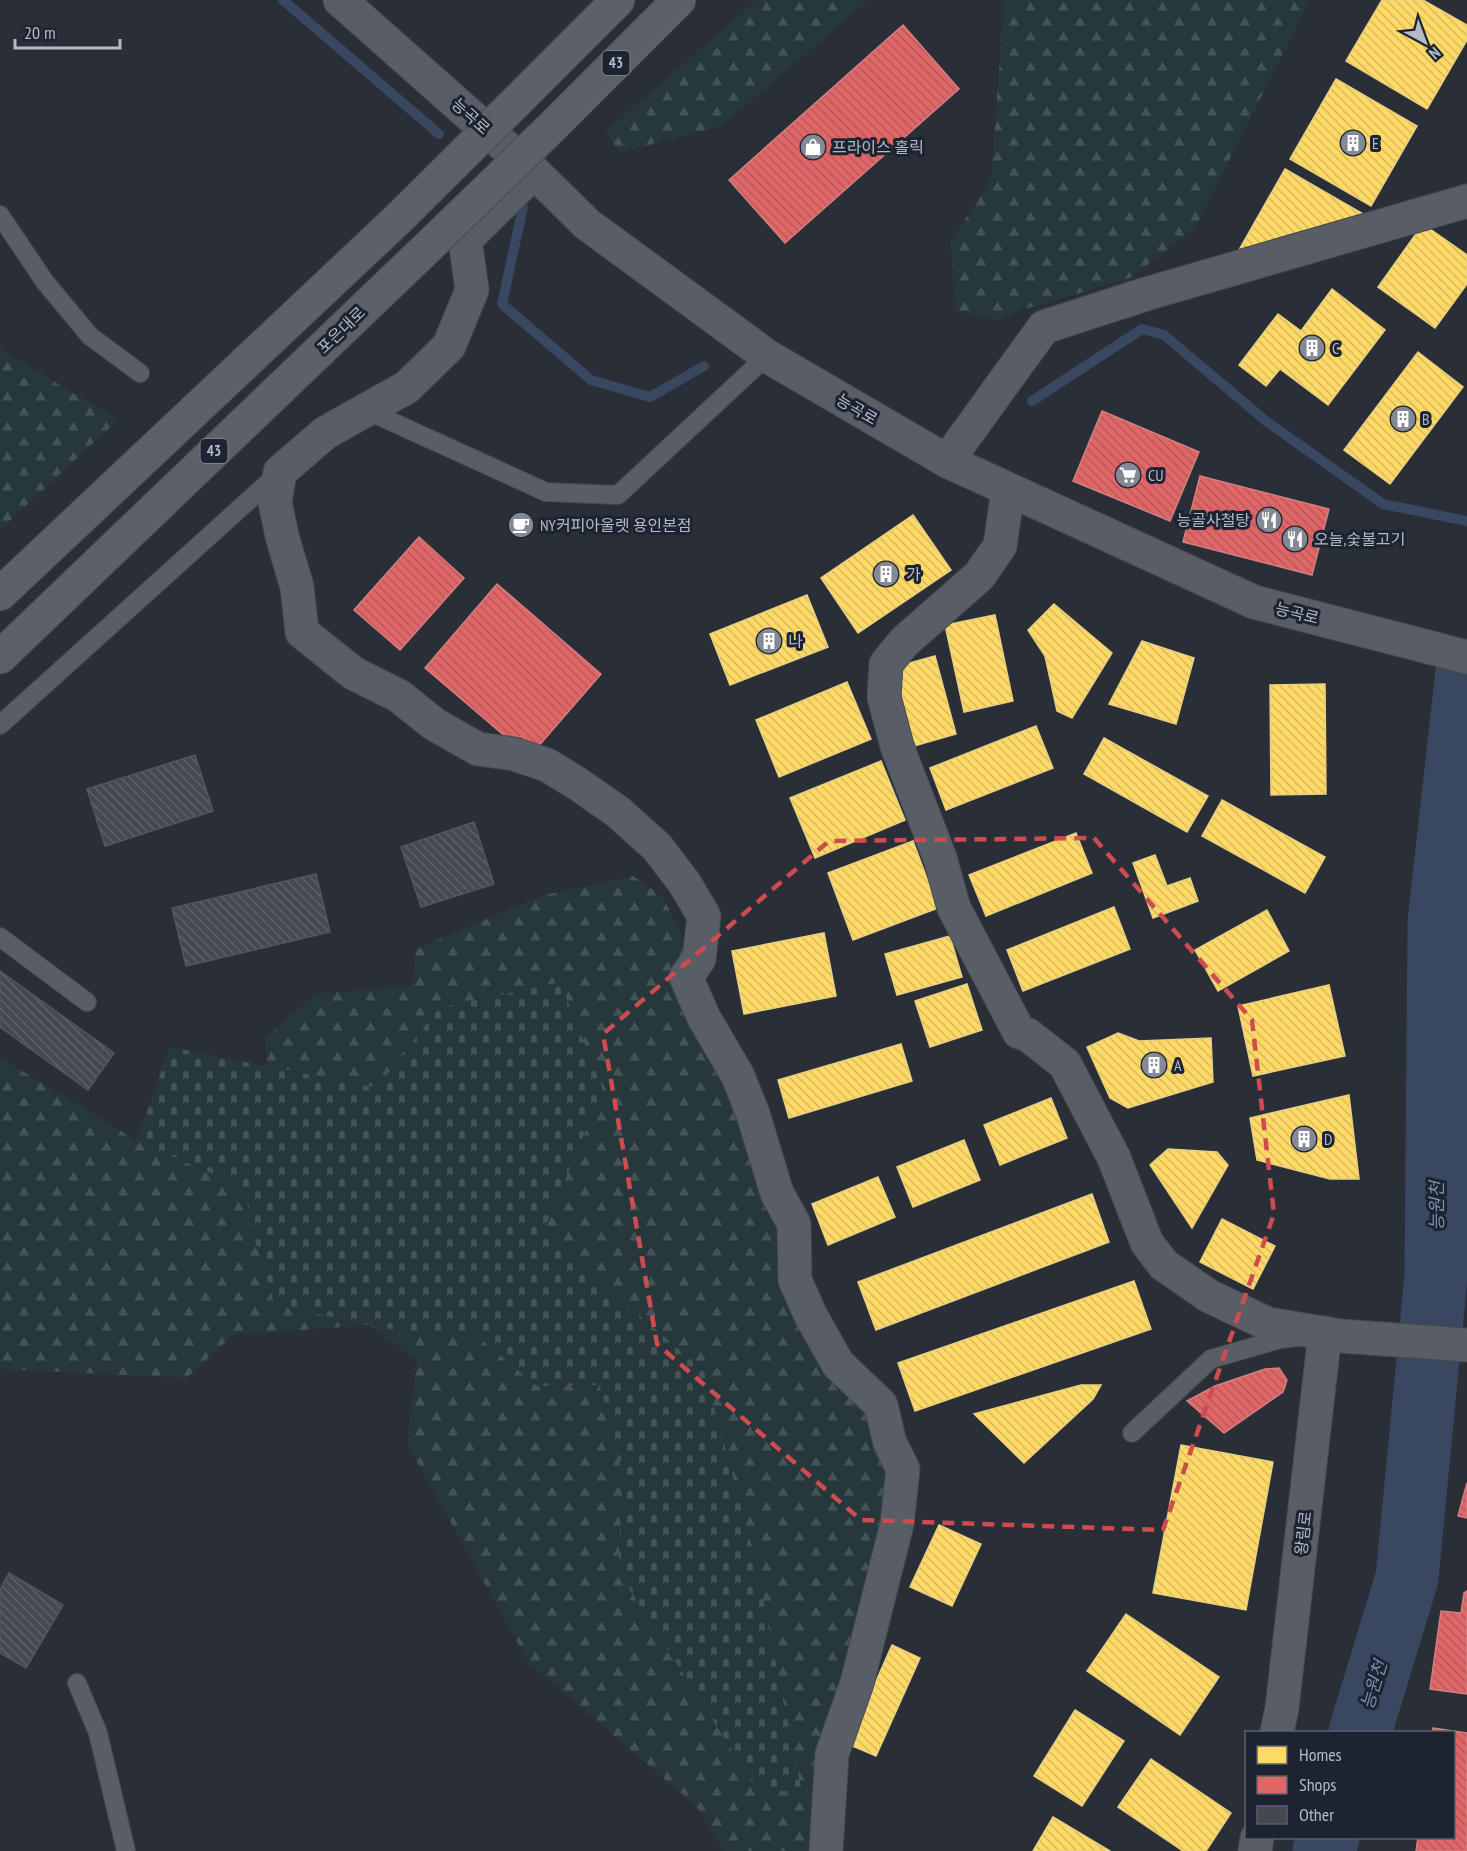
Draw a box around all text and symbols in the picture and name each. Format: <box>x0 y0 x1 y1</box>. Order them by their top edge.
scale bar <box>15 12 120 50</box>
north arrow <box>1395 12 1455 72</box>
text: 20 m <box>24 21 56 44</box>
text: N <box>1425 43 1445 64</box>
road number: 43 <box>602 51 630 75</box>
street label: 능곡로 <box>448 94 494 138</box>
building icon: E <box>1338 128 1368 158</box>
shop icon: 프라이스 홀릭 <box>798 132 828 162</box>
place label: E <box>1372 133 1379 153</box>
place label: 프라이스 홀릭 <box>832 137 924 157</box>
street label: 포은대로 <box>313 302 369 358</box>
building icon: C <box>1297 333 1327 363</box>
place label: C <box>1332 338 1339 358</box>
street label: 능곡로 <box>833 389 881 429</box>
building icon: B <box>1388 404 1418 434</box>
place label: B <box>1422 409 1430 429</box>
road number: 43 <box>200 439 228 463</box>
supermarket icon: CU <box>1113 460 1143 490</box>
place label: CU <box>1148 465 1164 485</box>
restaurant icon: 능골사철탕 <box>1254 505 1284 535</box>
cafe icon: NY커피아울렛 용인본점 <box>506 510 536 540</box>
place label: 능골사철탕 <box>1176 510 1250 530</box>
place label: NY커피아울렛 용인본점 <box>540 515 692 535</box>
restaurant icon: 오늘,숯불고기 <box>1280 524 1310 554</box>
place label: 오늘,숯불고기 <box>1314 529 1405 549</box>
building icon: 가 <box>871 559 901 589</box>
place label: 가 <box>906 564 921 584</box>
street label: 능곡로 <box>1273 598 1321 628</box>
building icon: 나 <box>754 626 784 656</box>
place label: 나 <box>788 631 803 651</box>
building icon: A <box>1139 1050 1169 1080</box>
place label: A <box>1174 1055 1182 1075</box>
building icon: D <box>1289 1124 1319 1154</box>
place label: D <box>1324 1129 1332 1149</box>
water label: 능원천 <box>1425 1179 1448 1231</box>
street label: 왕림로 <box>1290 1510 1316 1556</box>
water label: 능원천 <box>1355 1655 1392 1712</box>
legend <box>1245 1731 1455 1839</box>
text: Homes <box>1299 1743 1342 1766</box>
text: Shops <box>1299 1773 1336 1796</box>
text: Other <box>1299 1803 1334 1826</box>

